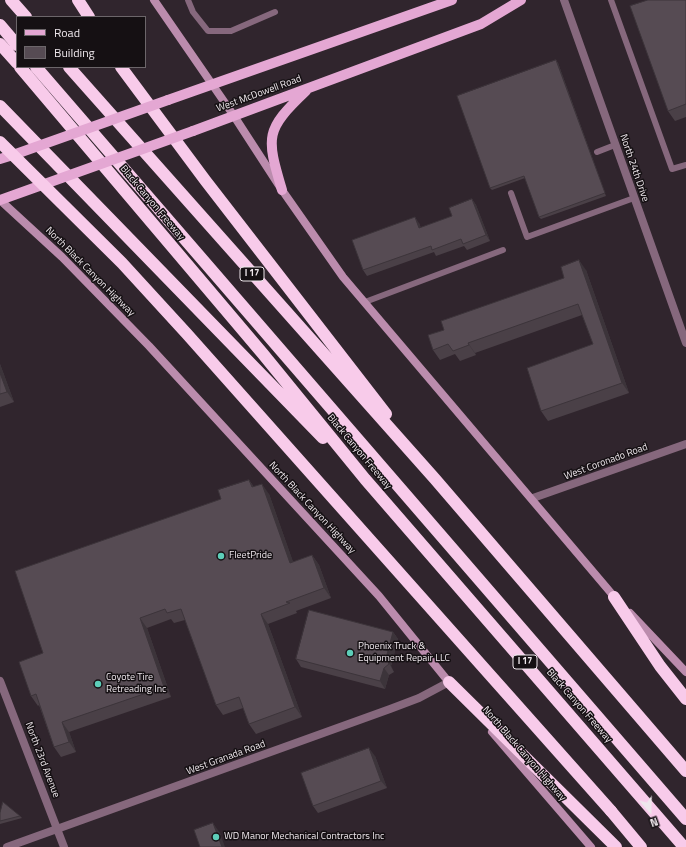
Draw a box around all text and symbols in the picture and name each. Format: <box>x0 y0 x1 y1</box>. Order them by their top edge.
legend <box>16 16 146 68</box>
text: Road <box>54 23 80 42</box>
text: Building <box>54 43 95 62</box>
street label: West McDowell Road <box>215 73 303 115</box>
street label: North 24th Drive <box>617 133 651 203</box>
street label: Black Canyon Freeway <box>117 163 187 243</box>
street label: North Black Canyon Highway <box>43 225 137 319</box>
road number: I 17 <box>240 267 264 281</box>
street label: Black Canyon Freeway <box>324 412 394 492</box>
street label: West Coronado Road <box>563 441 649 483</box>
street label: North Black Canyon Highway <box>266 459 358 557</box>
place label: FleetPride <box>229 550 272 562</box>
marker: FleetPride <box>216 551 226 561</box>
place label: Phoenix Truck & Equipment Repair LLC <box>358 641 450 664</box>
marker: Phoenix Truck & Equipment Repair LLC <box>345 648 355 658</box>
road number: I 17 <box>513 655 537 669</box>
street label: Black Canyon Freeway <box>544 667 614 745</box>
place label: Coyote Tire Retreading Inc <box>106 672 166 696</box>
marker: Coyote Tire Retreading Inc <box>93 679 103 689</box>
street label: North Black Canyon Highway <box>480 704 568 804</box>
street label: North 23rd Avenue <box>22 721 62 799</box>
street label: West Granada Road <box>185 738 267 778</box>
north arrow <box>630 791 670 831</box>
text: N <box>648 813 660 831</box>
place label: WD Manor Mechanical Contractors Inc <box>224 831 384 843</box>
marker: WD Manor Mechanical Contractors Inc <box>211 832 221 842</box>

